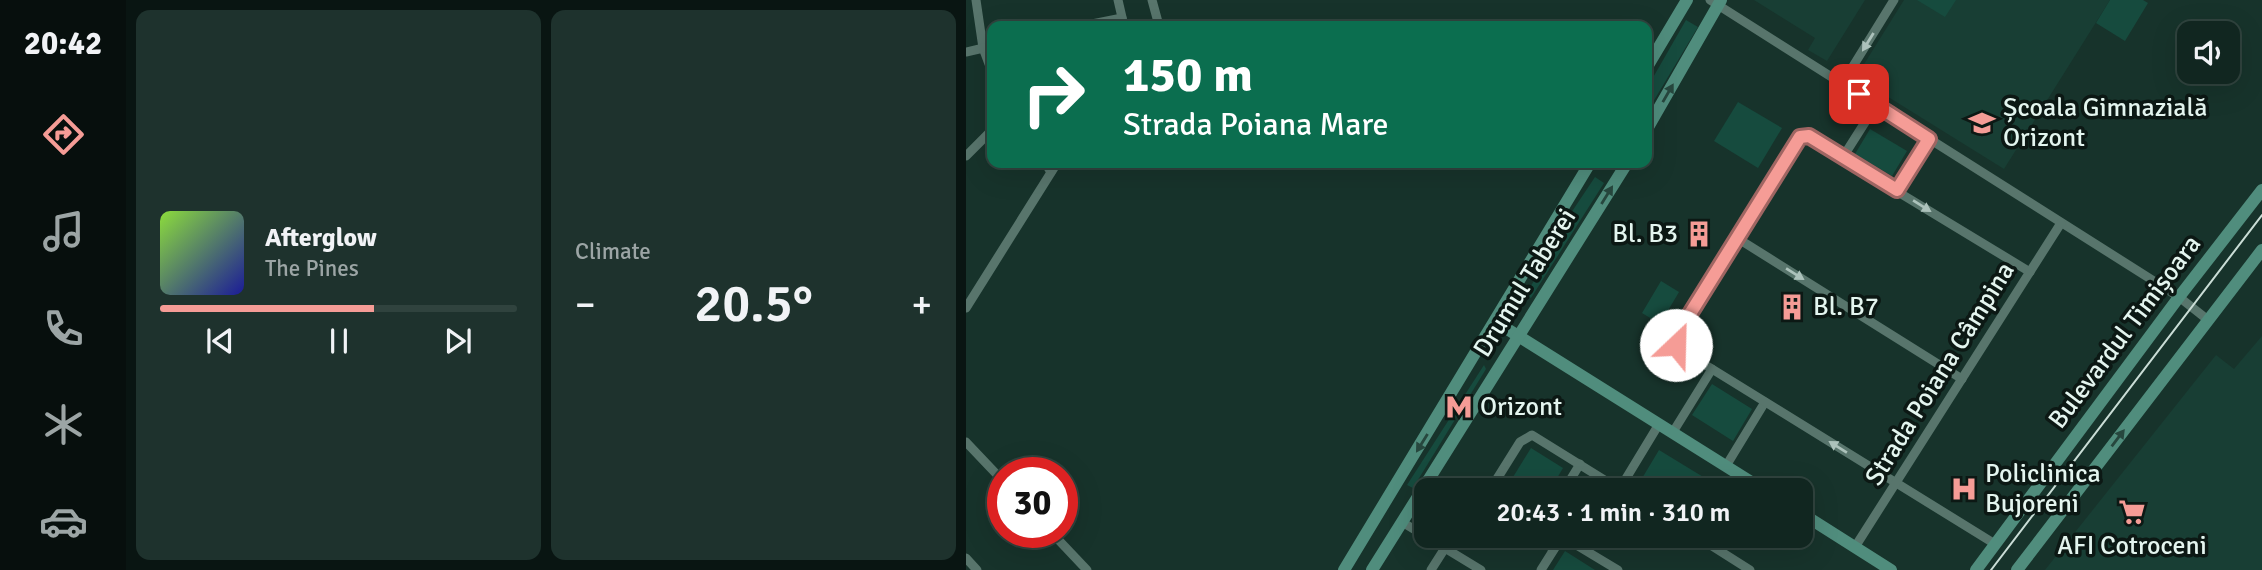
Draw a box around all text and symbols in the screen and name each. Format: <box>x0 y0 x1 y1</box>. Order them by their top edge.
map controls <box>2177 21 2240 84</box>
button: sound <box>2177 21 2240 84</box>
text: 20:42 <box>24 24 102 63</box>
one-way arrow <box>1862 32 1874 51</box>
text: 150 m <box>1123 45 1253 105</box>
icon: right <box>1008 49 1099 140</box>
pin <box>1829 64 1889 124</box>
icon: arrive <box>1840 75 1878 113</box>
one-way arrow <box>1661 84 1674 103</box>
place label: Școala Gimnazială Orizont <box>2003 92 2207 154</box>
text: Strada Poiana Mare <box>1123 105 1389 144</box>
school or university icon: Școala Gimnazială Orizont <box>1967 108 1997 138</box>
icon: directions <box>39 110 88 159</box>
one-way arrow <box>1601 185 1614 205</box>
one-way arrow <box>1913 199 1932 212</box>
street label: Drumul Taberei <box>1467 203 1583 363</box>
icon: music <box>39 207 88 256</box>
place label: Bl. B3 <box>1612 218 1678 250</box>
building icon: Bl. B3 <box>1684 219 1714 249</box>
text: Afterglow <box>265 222 377 254</box>
street label: Bulevardul Timișoara <box>2042 229 2208 435</box>
text: Climate <box>575 237 651 266</box>
text: The Pines <box>265 254 359 283</box>
street label: Strada Poiana Câmpina <box>1858 256 2022 492</box>
one-way arrow <box>1785 268 1804 281</box>
text: 20.5° <box>694 272 813 336</box>
text: − <box>575 281 596 328</box>
text: + <box>911 281 932 328</box>
place label: Bl. B7 <box>1813 291 1879 323</box>
building icon: Bl. B7 <box>1777 292 1807 322</box>
icon: phone <box>39 304 88 353</box>
position arrow <box>1639 308 1713 382</box>
icon: previous <box>201 322 239 360</box>
icon: pause <box>320 322 358 360</box>
icon: next <box>439 322 477 360</box>
place label: Orizont <box>1480 391 1562 423</box>
metro station icon: Orizont <box>1444 392 1474 422</box>
icon: climate <box>39 400 88 449</box>
one-way arrow <box>2111 429 2125 447</box>
one-way arrow <box>1415 433 1428 452</box>
one-way arrow <box>1828 440 1847 453</box>
speed limit sign: 30 <box>987 457 1078 548</box>
place label: Policlinica Bujoreni <box>1985 458 2101 520</box>
hospital icon: Policlinica Bujoreni <box>1949 474 1979 504</box>
icon: car <box>39 497 88 546</box>
text: 20:43 · 1 min · 310 m <box>1497 497 1730 529</box>
supermarket icon: AFI Cotroceni <box>2117 497 2147 527</box>
place label: AFI Cotroceni <box>2057 530 2207 562</box>

